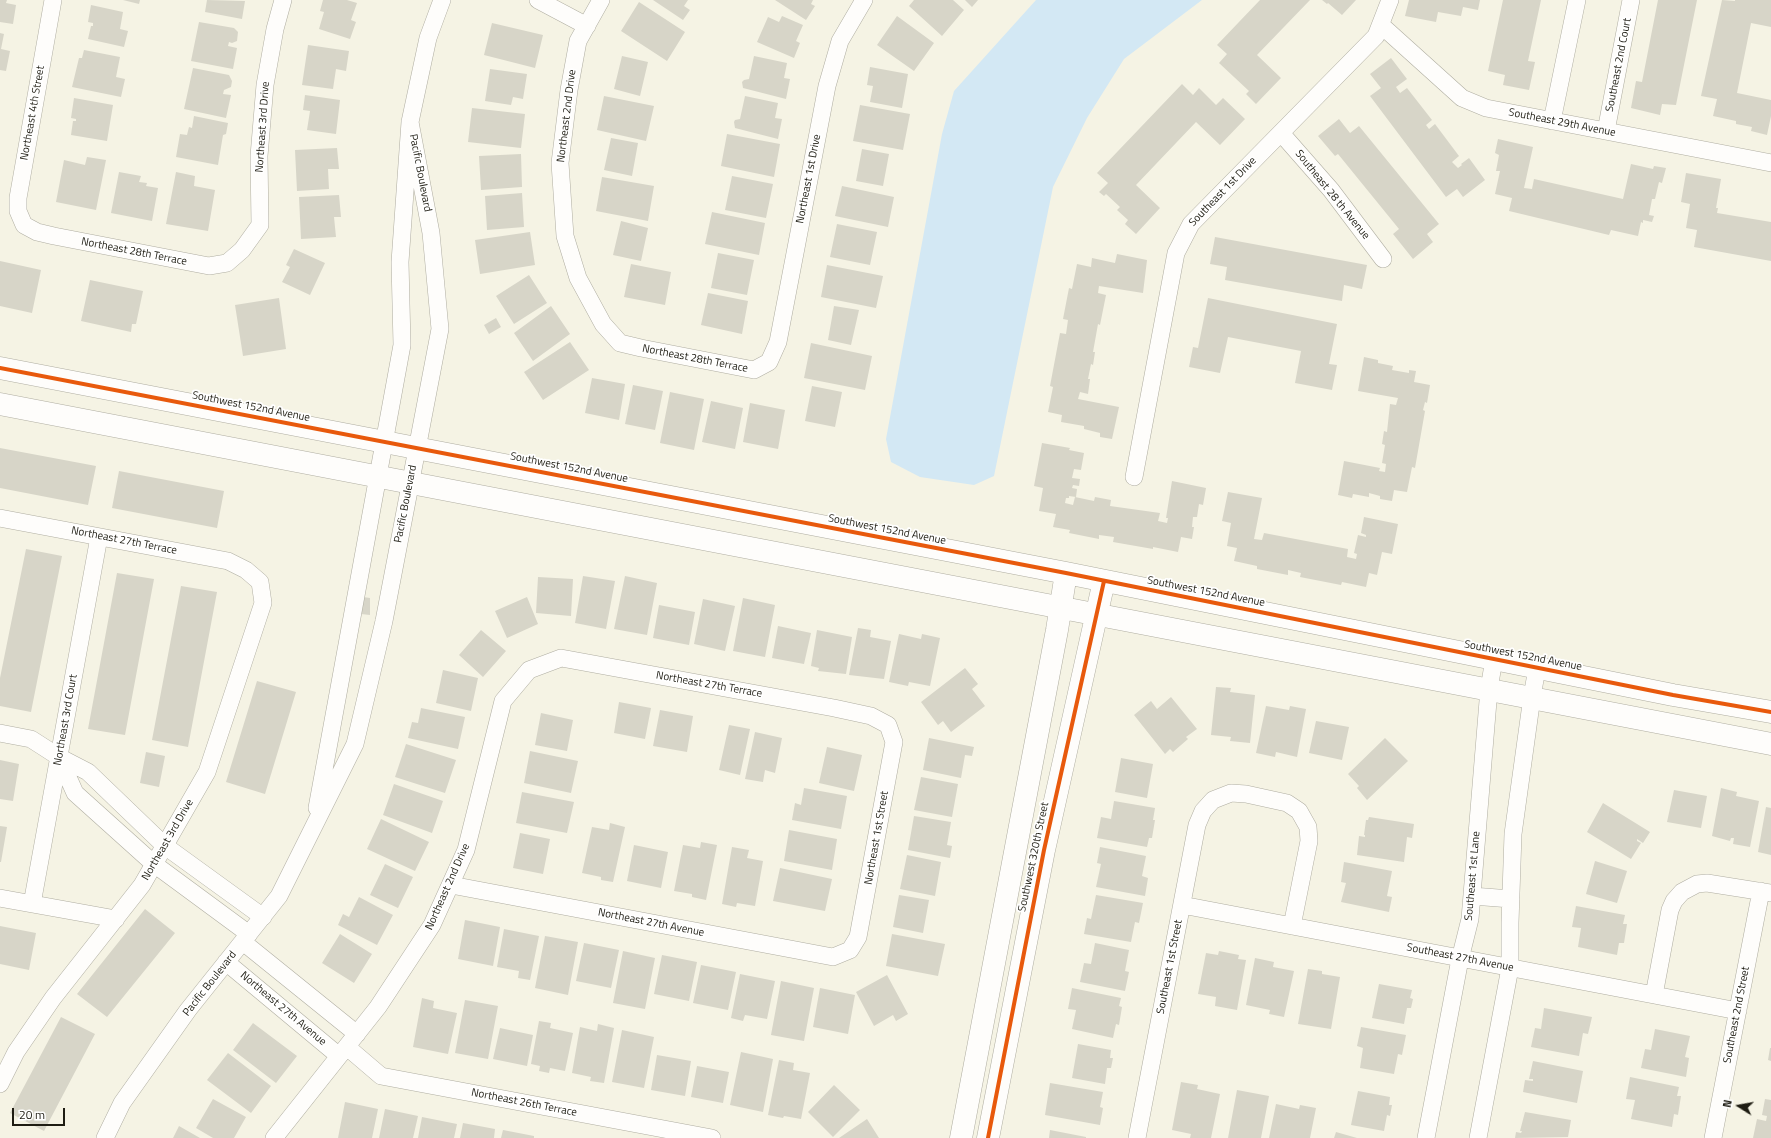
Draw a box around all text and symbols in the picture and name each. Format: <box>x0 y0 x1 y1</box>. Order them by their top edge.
street label: Southeast 2nd Court <box>1603 17 1635 113</box>
street label: Northeast 4th Street <box>18 65 48 161</box>
street label: Northeast 2nd Drive <box>555 69 579 163</box>
street label: Northeast 3rd Drive <box>253 81 273 173</box>
street label: Southeast 29th Avenue <box>1507 106 1617 140</box>
street label: Pacific Boulevard <box>406 133 434 213</box>
street label: Northeast 1st Drive <box>794 133 824 225</box>
street label: Southeast 28 th Avenue <box>1292 148 1372 242</box>
street label: Southeast 1st Drive <box>1186 155 1260 229</box>
street label: Northeast 28th Terrace <box>80 235 188 269</box>
street label: Northeast 28th Terrace <box>641 342 749 376</box>
street label: Southwest 152nd Avenue <box>191 389 311 425</box>
street label: Southwest 152nd Avenue <box>509 450 629 486</box>
street label: Pacific Boulevard <box>392 464 420 544</box>
street label: Southwest 152nd Avenue <box>827 512 947 548</box>
street label: Northeast 27th Terrace <box>70 524 178 558</box>
street label: Southwest 152nd Avenue <box>1146 574 1266 610</box>
street label: Southwest 152nd Avenue <box>1463 638 1583 674</box>
street label: Northeast 27th Terrace <box>655 669 763 701</box>
street label: Northeast 3rd Court <box>51 673 81 767</box>
street label: Northeast 1st Street <box>862 790 892 886</box>
street label: Northeast 3rd Drive <box>139 797 197 883</box>
street label: Southwest 320th Street <box>1016 801 1052 913</box>
street label: Southeast 1st Lane <box>1463 831 1483 921</box>
street label: Northeast 2nd Drive <box>423 842 473 932</box>
street label: Northeast 27th Avenue <box>597 906 705 940</box>
street label: Southeast 1st Street <box>1154 919 1186 1015</box>
street label: Southeast 27th Avenue <box>1405 941 1515 975</box>
street label: Pacific Boulevard <box>180 949 240 1019</box>
street label: Southeast 2nd Street <box>1721 965 1753 1065</box>
street label: Northeast 27th Avenue <box>237 969 329 1049</box>
street label: Northeast 26th Terrace <box>470 1086 578 1120</box>
north arrow <box>1719 1086 1759 1126</box>
text: N <box>1719 1098 1736 1109</box>
scale bar <box>14 1100 67 1126</box>
text: 20 m <box>19 1105 45 1124</box>

